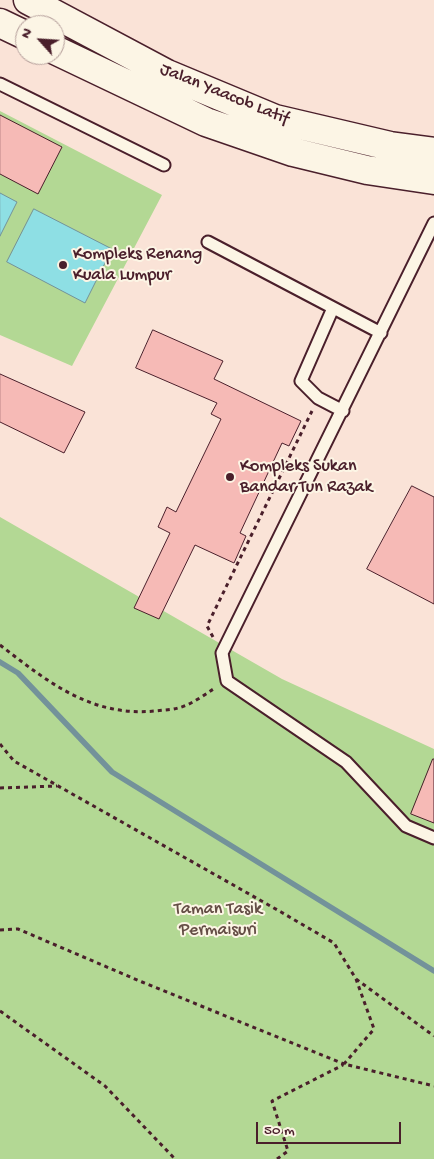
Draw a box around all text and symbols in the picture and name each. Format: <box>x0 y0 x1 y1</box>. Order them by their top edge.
north arrow <box>15 15 65 65</box>
text: N <box>17 26 37 41</box>
street label: Jalan Yaacob Latif <box>156 59 292 131</box>
place label: Kompleks Renang Kuala Lumpur <box>73 244 202 286</box>
marker: Kompleks Renang Kuala Lumpur <box>57 259 69 271</box>
place label: Kompleks Sukan Bandar Tun Razak <box>240 456 372 498</box>
marker: Kompleks Sukan Bandar Tun Razak <box>224 471 236 483</box>
park label: Taman Tasik Permaisuri <box>174 899 262 942</box>
scale bar <box>259 1112 404 1144</box>
text: 50 m <box>264 1122 295 1140</box>

